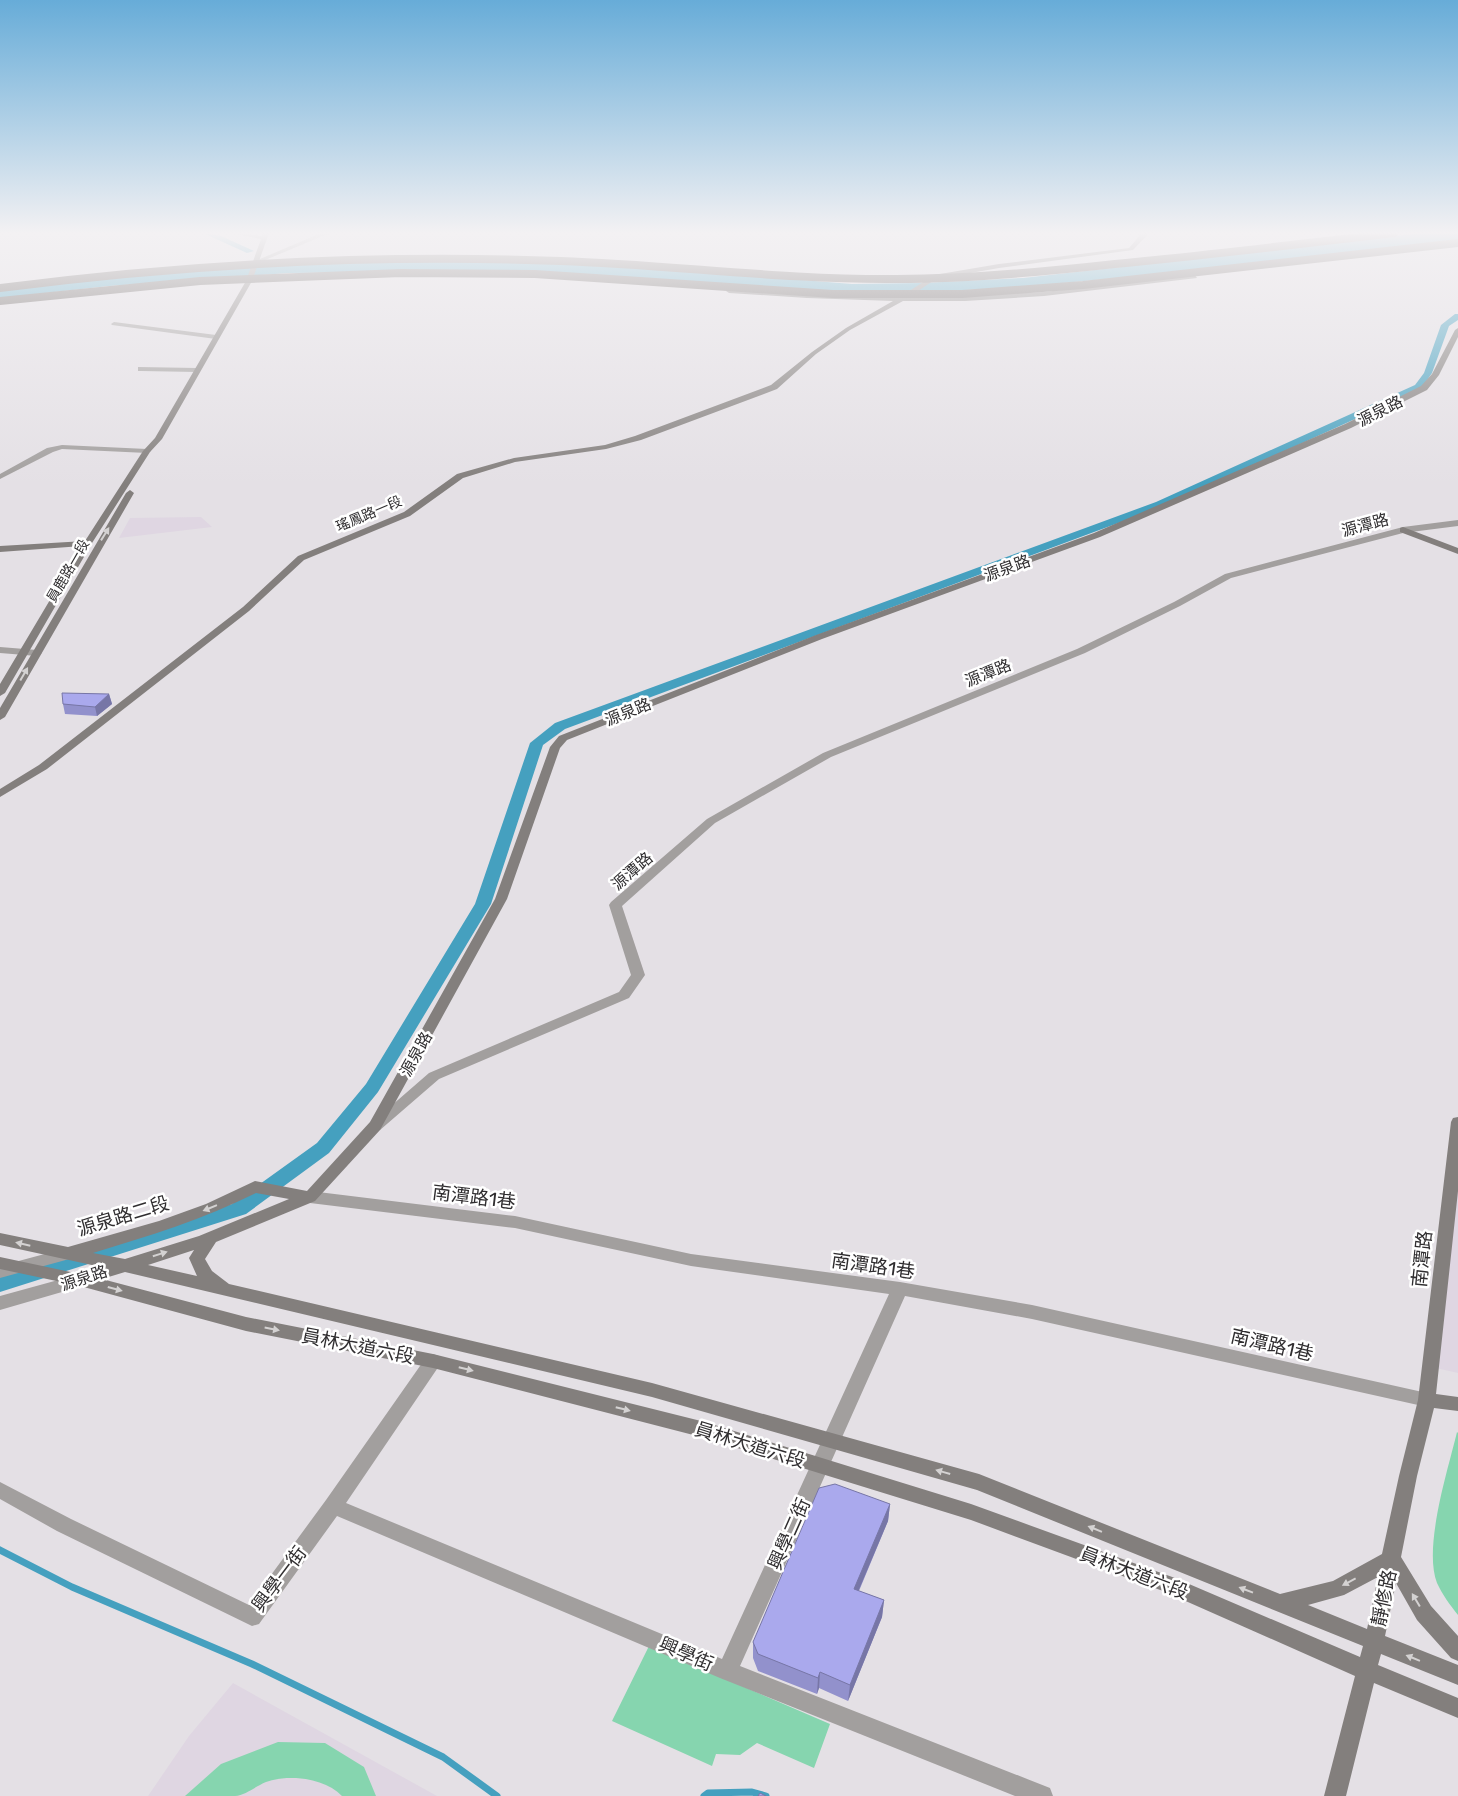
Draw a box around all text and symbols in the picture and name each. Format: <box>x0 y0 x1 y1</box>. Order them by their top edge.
street label: 源泉路 <box>1354 392 1406 430</box>
street label: 瑤鳳路一段 <box>333 493 405 535</box>
street label: 源潭路 <box>1339 510 1391 540</box>
one-way arrow <box>101 527 110 540</box>
street label: 員鹿路一段 <box>43 536 93 606</box>
street label: 源泉路 <box>981 551 1033 585</box>
street label: 源潭路 <box>962 655 1014 691</box>
one-way arrow <box>20 668 29 681</box>
street label: 源泉路 <box>602 694 654 730</box>
street label: 源潭路 <box>608 848 656 894</box>
street label: 源泉路 <box>396 1028 436 1080</box>
street label: 南潭路1巷 <box>431 1180 517 1214</box>
street label: 源泉路二段 <box>74 1191 172 1241</box>
one-way arrow <box>203 1205 218 1212</box>
street label: 南潭路 <box>1408 1229 1436 1289</box>
one-way arrow <box>16 1240 31 1248</box>
one-way arrow <box>153 1249 168 1257</box>
street label: 南潭路1巷 <box>830 1249 916 1283</box>
street label: 源泉路 <box>58 1262 110 1294</box>
one-way arrow <box>107 1285 123 1293</box>
street label: 員林大道六段 <box>300 1324 416 1368</box>
street label: 南潭路1巷 <box>1228 1324 1316 1366</box>
one-way arrow <box>265 1325 280 1333</box>
one-way arrow <box>458 1365 473 1373</box>
one-way arrow <box>616 1406 631 1414</box>
street label: 員林大道六段 <box>692 1417 808 1473</box>
one-way arrow <box>936 1467 951 1475</box>
street label: 興學二街 <box>763 1495 815 1573</box>
one-way arrow <box>1087 1525 1102 1533</box>
street label: 興學一街 <box>247 1542 311 1616</box>
street label: 員林大道六段 <box>1077 1542 1191 1604</box>
street label: 靜修路 <box>1367 1568 1401 1628</box>
one-way arrow <box>1342 1578 1355 1587</box>
one-way arrow <box>1239 1585 1253 1593</box>
one-way arrow <box>1412 1594 1421 1607</box>
street label: 興學街 <box>655 1632 717 1676</box>
one-way arrow <box>1406 1653 1420 1661</box>

